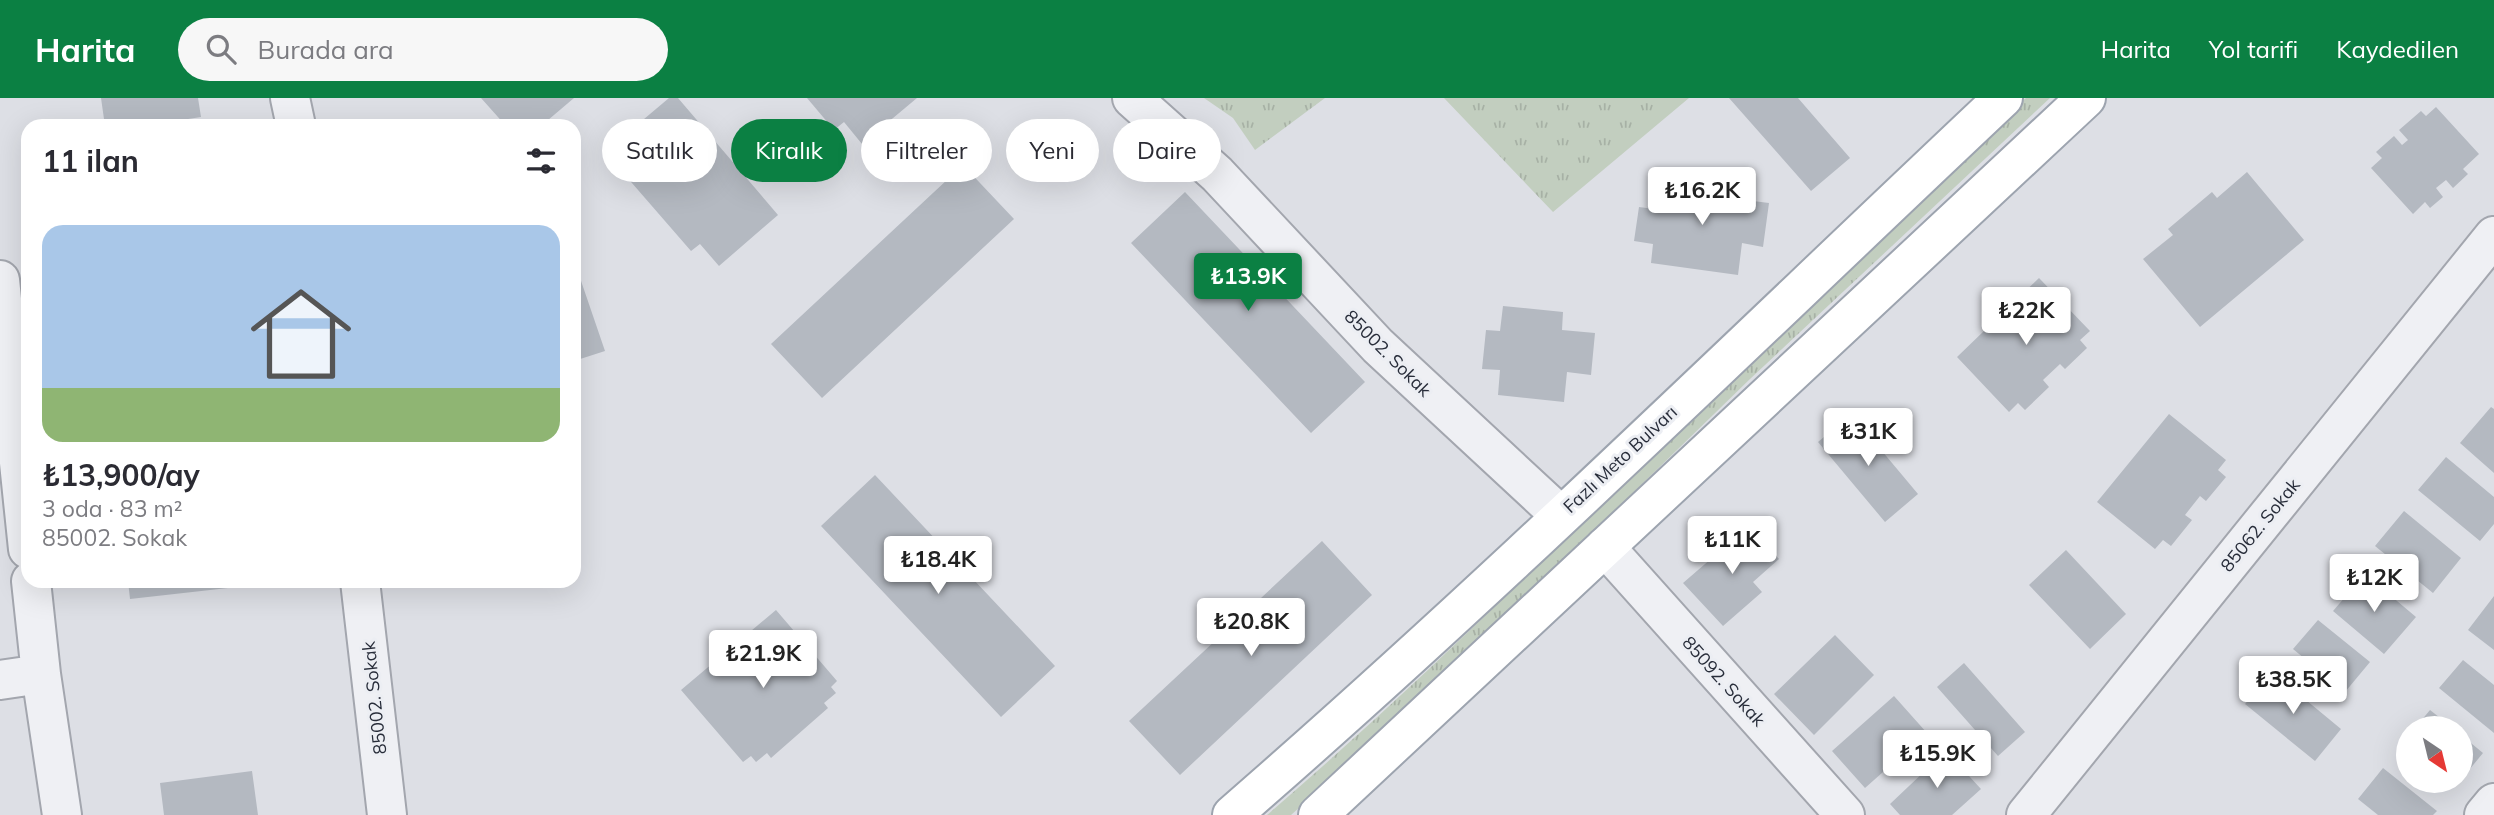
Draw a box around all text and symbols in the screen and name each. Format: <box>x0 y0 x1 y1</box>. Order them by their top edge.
search box <box>178 18 668 81</box>
text: Harita <box>35 29 136 70</box>
icon: search <box>202 30 240 68</box>
text: Burada ara <box>258 33 394 66</box>
text: Harita <box>2101 34 2171 64</box>
text: Yol tarifi <box>2209 34 2298 64</box>
text: Kaydedilen <box>2336 34 2459 64</box>
chip: Satılık <box>602 119 717 182</box>
chip: Kiralık <box>731 119 847 182</box>
chip: Filtreler <box>861 119 992 182</box>
chip: Yeni <box>1006 119 1099 182</box>
chip: Daire <box>1113 119 1221 182</box>
text: 11 ilan <box>42 142 139 180</box>
icon: filters <box>522 142 560 180</box>
pin: ₺16.2K <box>1645 167 1759 227</box>
text: ₺16.2K <box>1664 175 1740 204</box>
pin: ₺13.9K <box>1191 254 1305 313</box>
text: ₺13.9K <box>1210 261 1286 290</box>
icon: home <box>238 271 364 397</box>
pin: ₺22K <box>1985 288 2067 347</box>
text: ₺22K <box>1998 295 2054 324</box>
street label: 85002. Sokak <box>1340 305 1437 402</box>
street label: Fazlı Meto Bulvarı <box>1558 400 1682 518</box>
pin: ₺31K <box>1827 408 1909 468</box>
text: ₺31K <box>1840 416 1896 445</box>
text: ₺13,900/ay <box>42 456 200 494</box>
street label: 85062. Sokak <box>2215 473 2305 576</box>
text: 3 oda · 83 m² <box>42 494 182 523</box>
pin: ₺11K <box>1691 517 1773 576</box>
text: 85002. Sokak <box>42 523 187 552</box>
text: ₺11K <box>1704 524 1760 553</box>
pin: ₺18.4K <box>881 536 995 596</box>
text: ₺18.4K <box>900 544 976 573</box>
pin: ₺12K <box>2333 554 2415 614</box>
text: ₺12K <box>2346 562 2402 591</box>
pin: ₺20.8K <box>1194 598 1308 658</box>
text: ₺20.8K <box>1213 606 1289 635</box>
pin: ₺21.9K <box>706 630 820 690</box>
street label: 85092. Sokak <box>1677 631 1771 731</box>
text: ₺21.9K <box>725 638 801 667</box>
street label: 85002. Sokak <box>357 640 391 756</box>
pin: ₺38.5K <box>2236 656 2350 716</box>
text: ₺38.5K <box>2255 664 2331 693</box>
north arrow <box>2396 716 2473 793</box>
map controls <box>2396 716 2473 793</box>
pin: ₺15.9K <box>1880 730 1994 790</box>
text: ₺15.9K <box>1899 738 1975 767</box>

